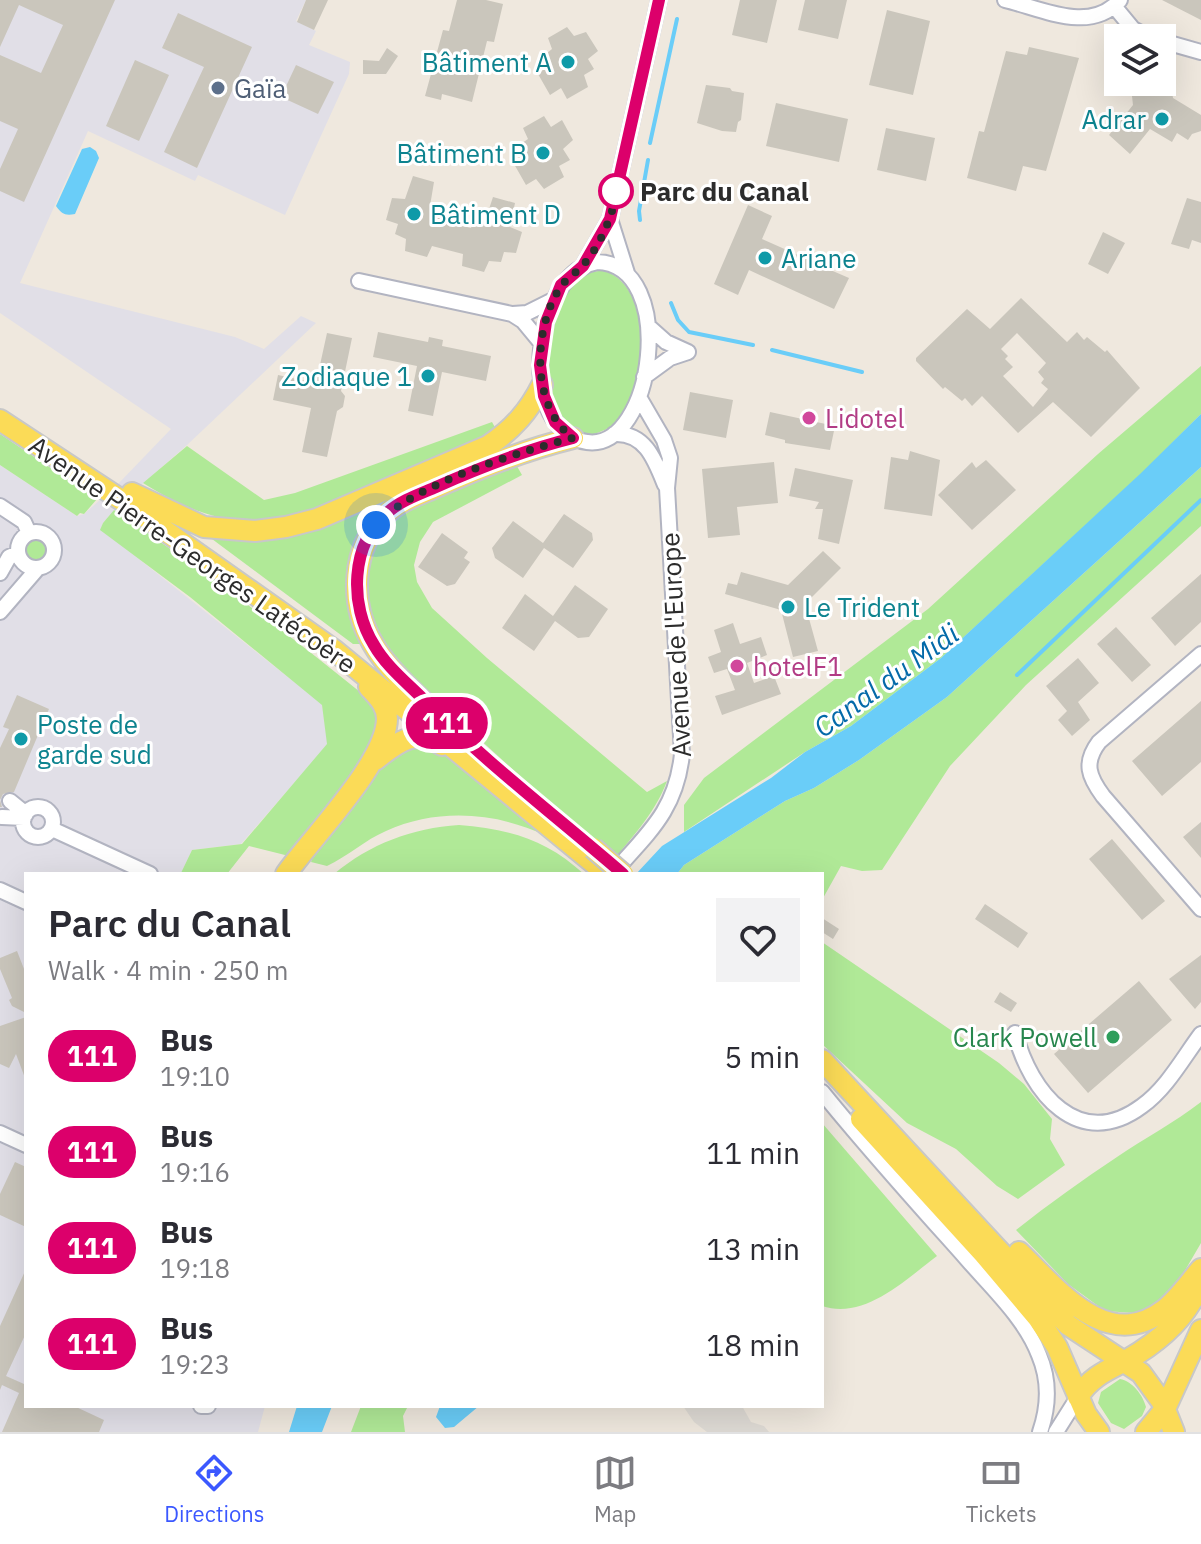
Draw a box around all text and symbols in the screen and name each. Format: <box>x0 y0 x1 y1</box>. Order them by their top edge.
map controls <box>1104 24 1176 96</box>
button: layers <box>1104 24 1176 96</box>
place label: Bâtiment A <box>422 45 552 79</box>
marker: Bâtiment A <box>559 53 577 71</box>
place label: Gaïa <box>234 71 286 105</box>
marker: Gaïa <box>209 79 227 97</box>
place label: Adrar <box>1081 102 1146 136</box>
marker: Adrar <box>1153 110 1171 128</box>
place label: Bâtiment B <box>397 136 527 170</box>
marker: Bâtiment B <box>534 144 552 162</box>
marker: Parc du Canal <box>599 174 633 208</box>
place label: Parc du Canal <box>640 174 809 208</box>
place label: Bâtiment D <box>430 197 561 231</box>
marker: Bâtiment D <box>405 205 423 223</box>
place label: Ariane <box>781 241 857 275</box>
marker: Ariane <box>756 249 774 267</box>
place label: Zodiaque 1 <box>281 359 412 393</box>
marker: Zodiaque 1 <box>419 367 437 385</box>
place label: Lidotel <box>825 401 905 435</box>
marker: Lidotel <box>800 409 818 427</box>
street label: Avenue Pierre-Georges Latécoère <box>23 428 363 680</box>
your location <box>356 505 396 545</box>
street label: Avenue de l'Europe <box>652 532 698 758</box>
place label: Le Trident <box>804 590 920 624</box>
marker: Le Trident <box>779 598 797 616</box>
water label: Canal du Midi <box>806 614 966 745</box>
place label: hotelF1 <box>753 649 843 683</box>
marker: hotelF1 <box>728 657 746 675</box>
line badge: 111 <box>401 697 493 749</box>
text: 111 <box>422 704 472 741</box>
place label: Poste de garde sud <box>37 707 152 771</box>
marker: Poste de garde sud <box>12 730 30 748</box>
text: Parc du Canal <box>48 898 291 947</box>
button: heart <box>716 898 800 982</box>
text: Walk · 4 min · 250 m <box>48 953 288 987</box>
text: Bus <box>160 1020 213 1059</box>
place label: Clark Powell <box>953 1020 1097 1054</box>
marker: Clark Powell <box>1104 1028 1122 1046</box>
text: 111 <box>67 1037 117 1074</box>
text: 5 min <box>724 1037 800 1076</box>
text: 19:10 <box>160 1059 230 1093</box>
text: Bus <box>160 1116 213 1155</box>
text: 111 <box>67 1133 117 1170</box>
text: 11 min <box>706 1133 800 1172</box>
text: 19:16 <box>160 1155 230 1189</box>
text: Bus <box>160 1212 213 1251</box>
text: 111 <box>67 1229 117 1266</box>
text: 13 min <box>706 1229 800 1268</box>
text: 19:18 <box>160 1251 230 1285</box>
text: Bus <box>160 1308 213 1347</box>
text: 111 <box>67 1325 117 1362</box>
text: 18 min <box>706 1325 800 1364</box>
text: 19:23 <box>160 1347 230 1381</box>
tab: Directions <box>164 1451 264 1528</box>
tab: Map <box>593 1451 637 1528</box>
tab: Tickets <box>966 1451 1037 1528</box>

